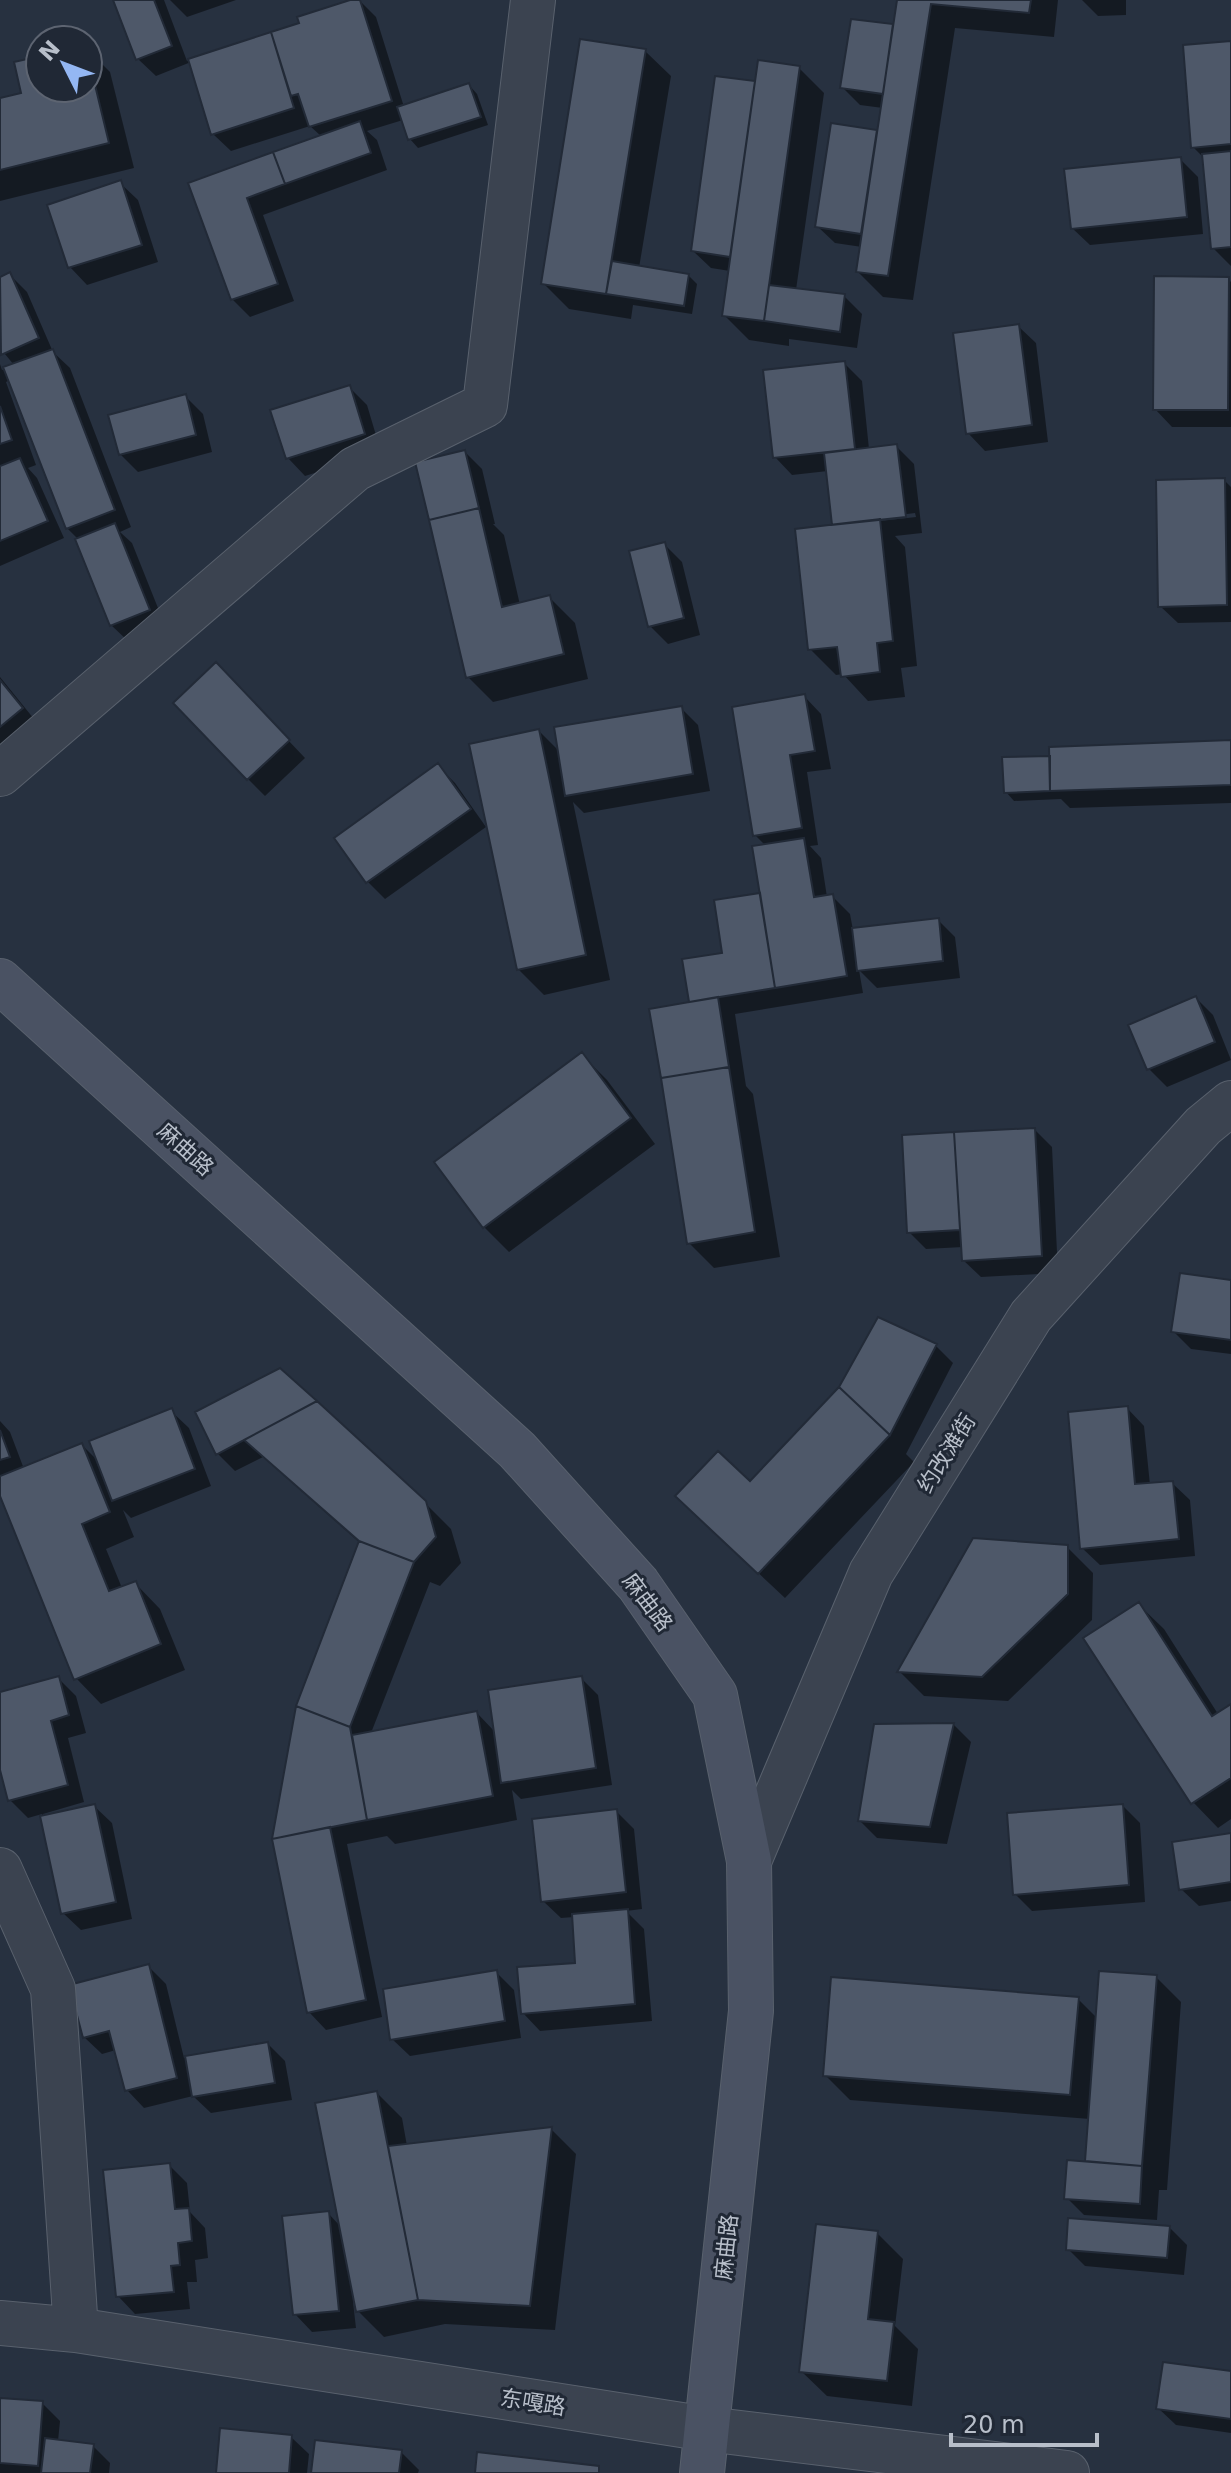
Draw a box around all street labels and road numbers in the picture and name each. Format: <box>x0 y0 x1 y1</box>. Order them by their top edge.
street label: 麻曲路 <box>153 1118 219 1181</box>
street label: 约改滩街 <box>913 1409 980 1497</box>
street label: 麻曲路 <box>618 1568 677 1636</box>
street label: 麻曲路 <box>711 2213 742 2281</box>
street label: 东嘎路 <box>498 2385 567 2420</box>

